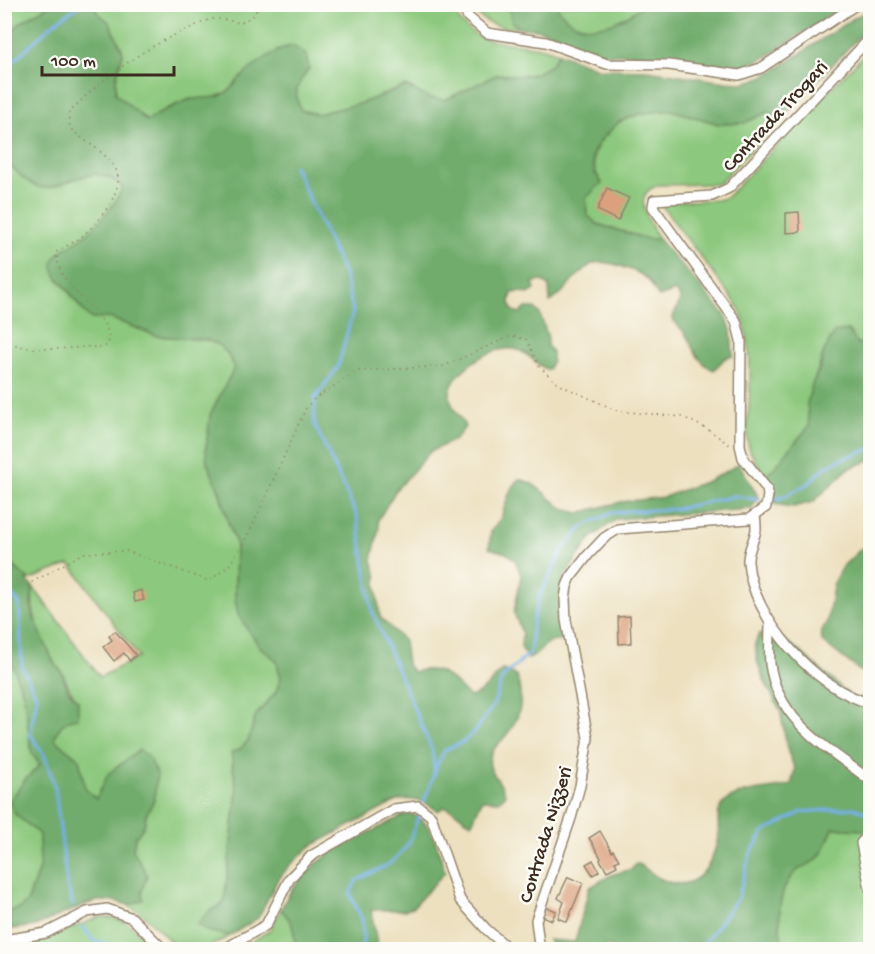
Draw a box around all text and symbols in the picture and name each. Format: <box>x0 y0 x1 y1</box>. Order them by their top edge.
scale bar <box>42 39 174 77</box>
text: 100 m <box>50 52 96 73</box>
street label: Contrada Trogari <box>719 57 834 178</box>
street label: Contrada Nizzeri <box>516 764 579 906</box>

